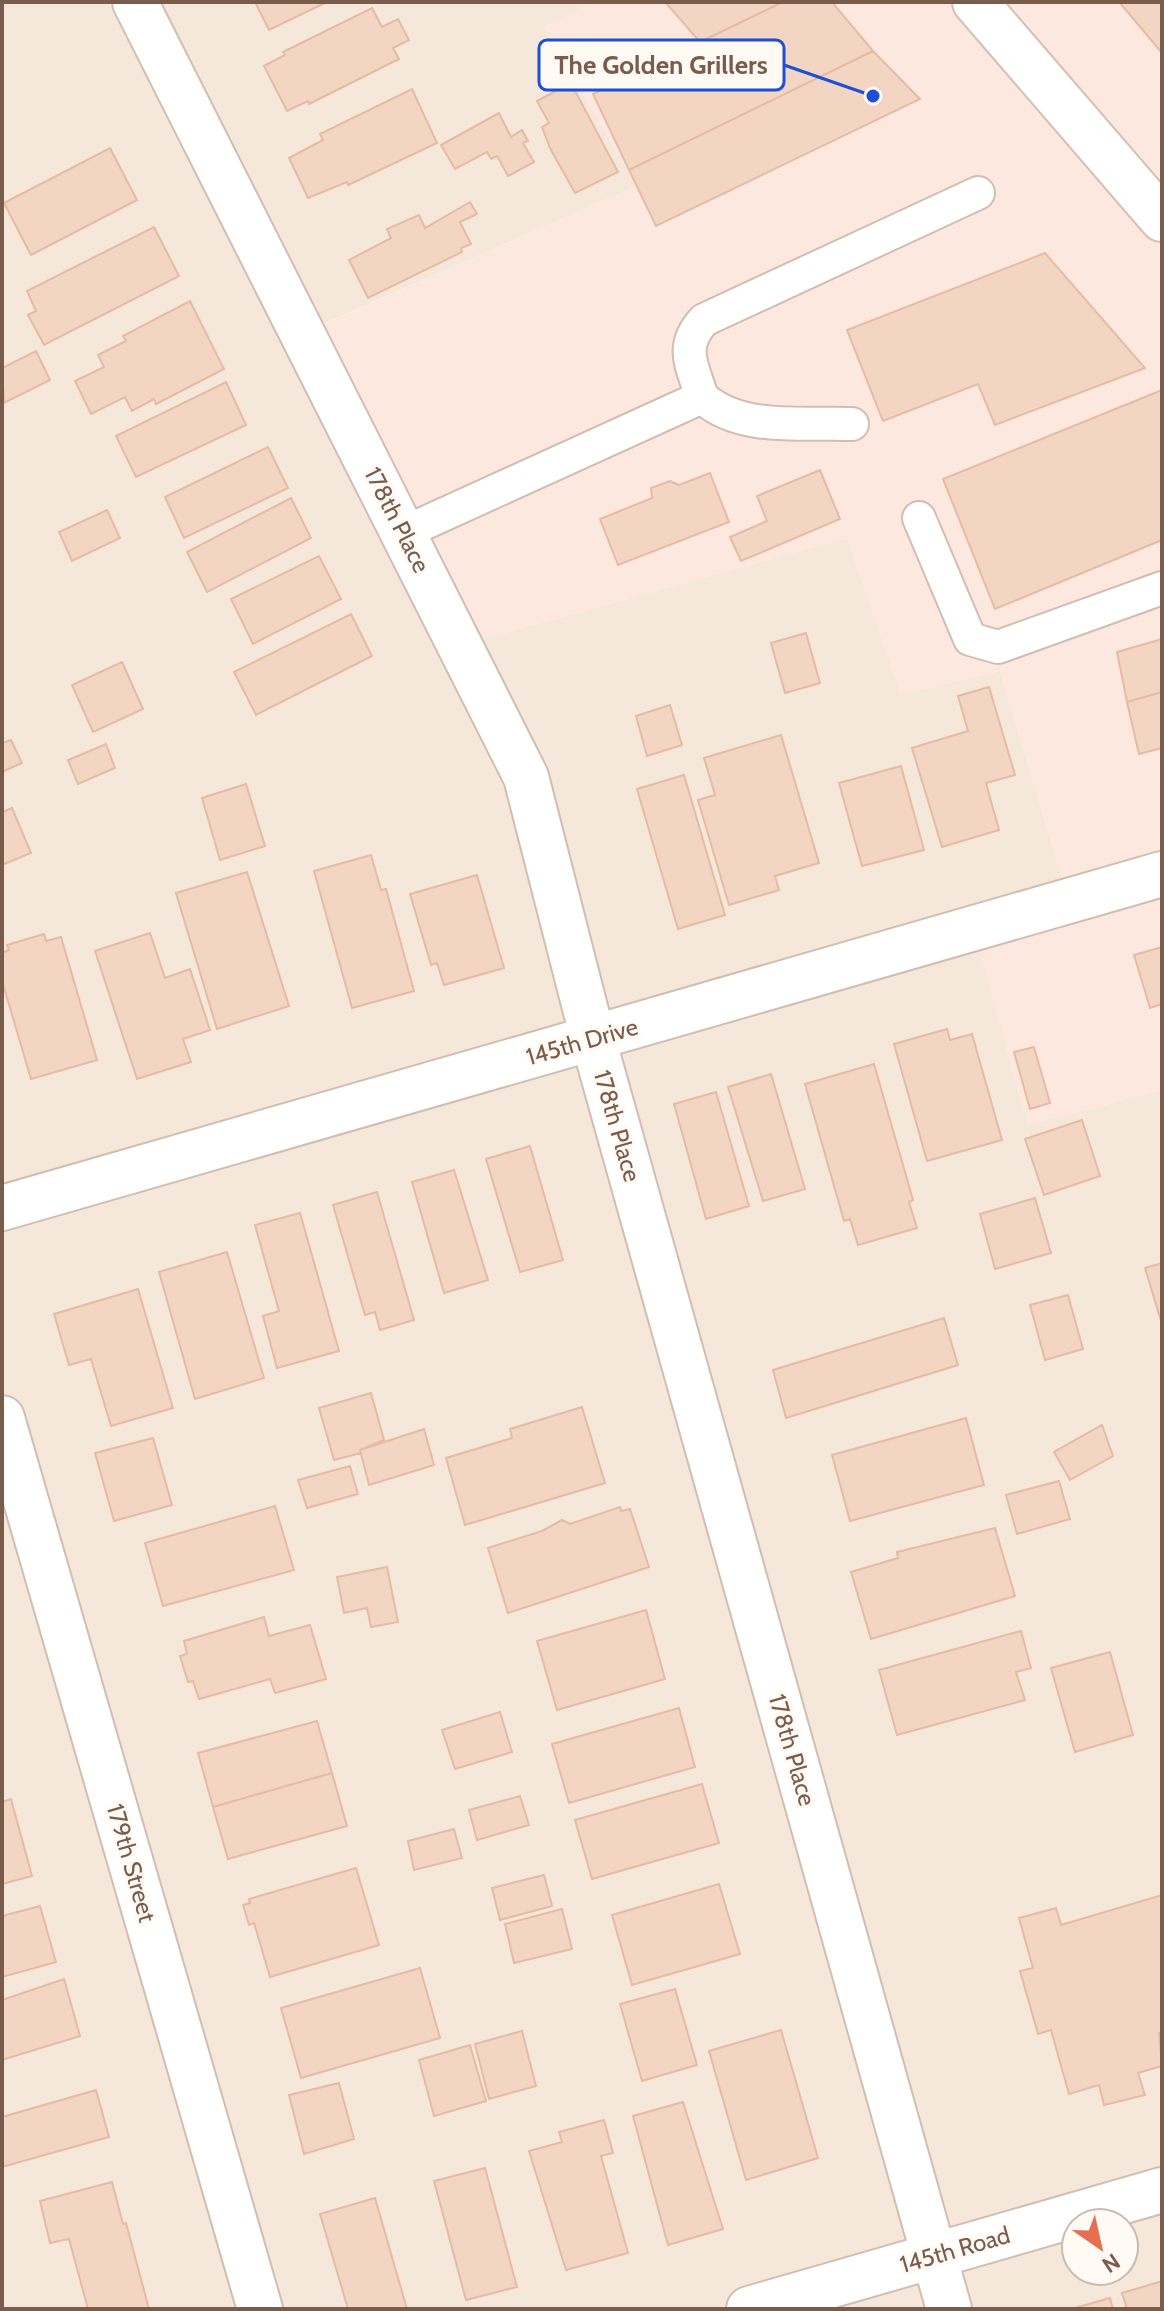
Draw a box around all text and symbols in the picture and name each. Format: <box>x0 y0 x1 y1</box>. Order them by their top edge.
callout: The Golden Grillers <box>539 40 784 90</box>
text: The Golden Grillers <box>554 49 768 81</box>
street label: 178th Place <box>358 462 436 577</box>
street label: 145th Drive <box>523 1012 641 1071</box>
street label: 178th Place <box>588 1067 647 1185</box>
street label: 178th Place <box>763 1691 822 1809</box>
street label: 179th Street <box>101 1800 162 1925</box>
north arrow <box>1060 2207 1140 2287</box>
street label: 145th Road <box>896 2220 1013 2279</box>
text: N <box>1097 2248 1125 2279</box>

